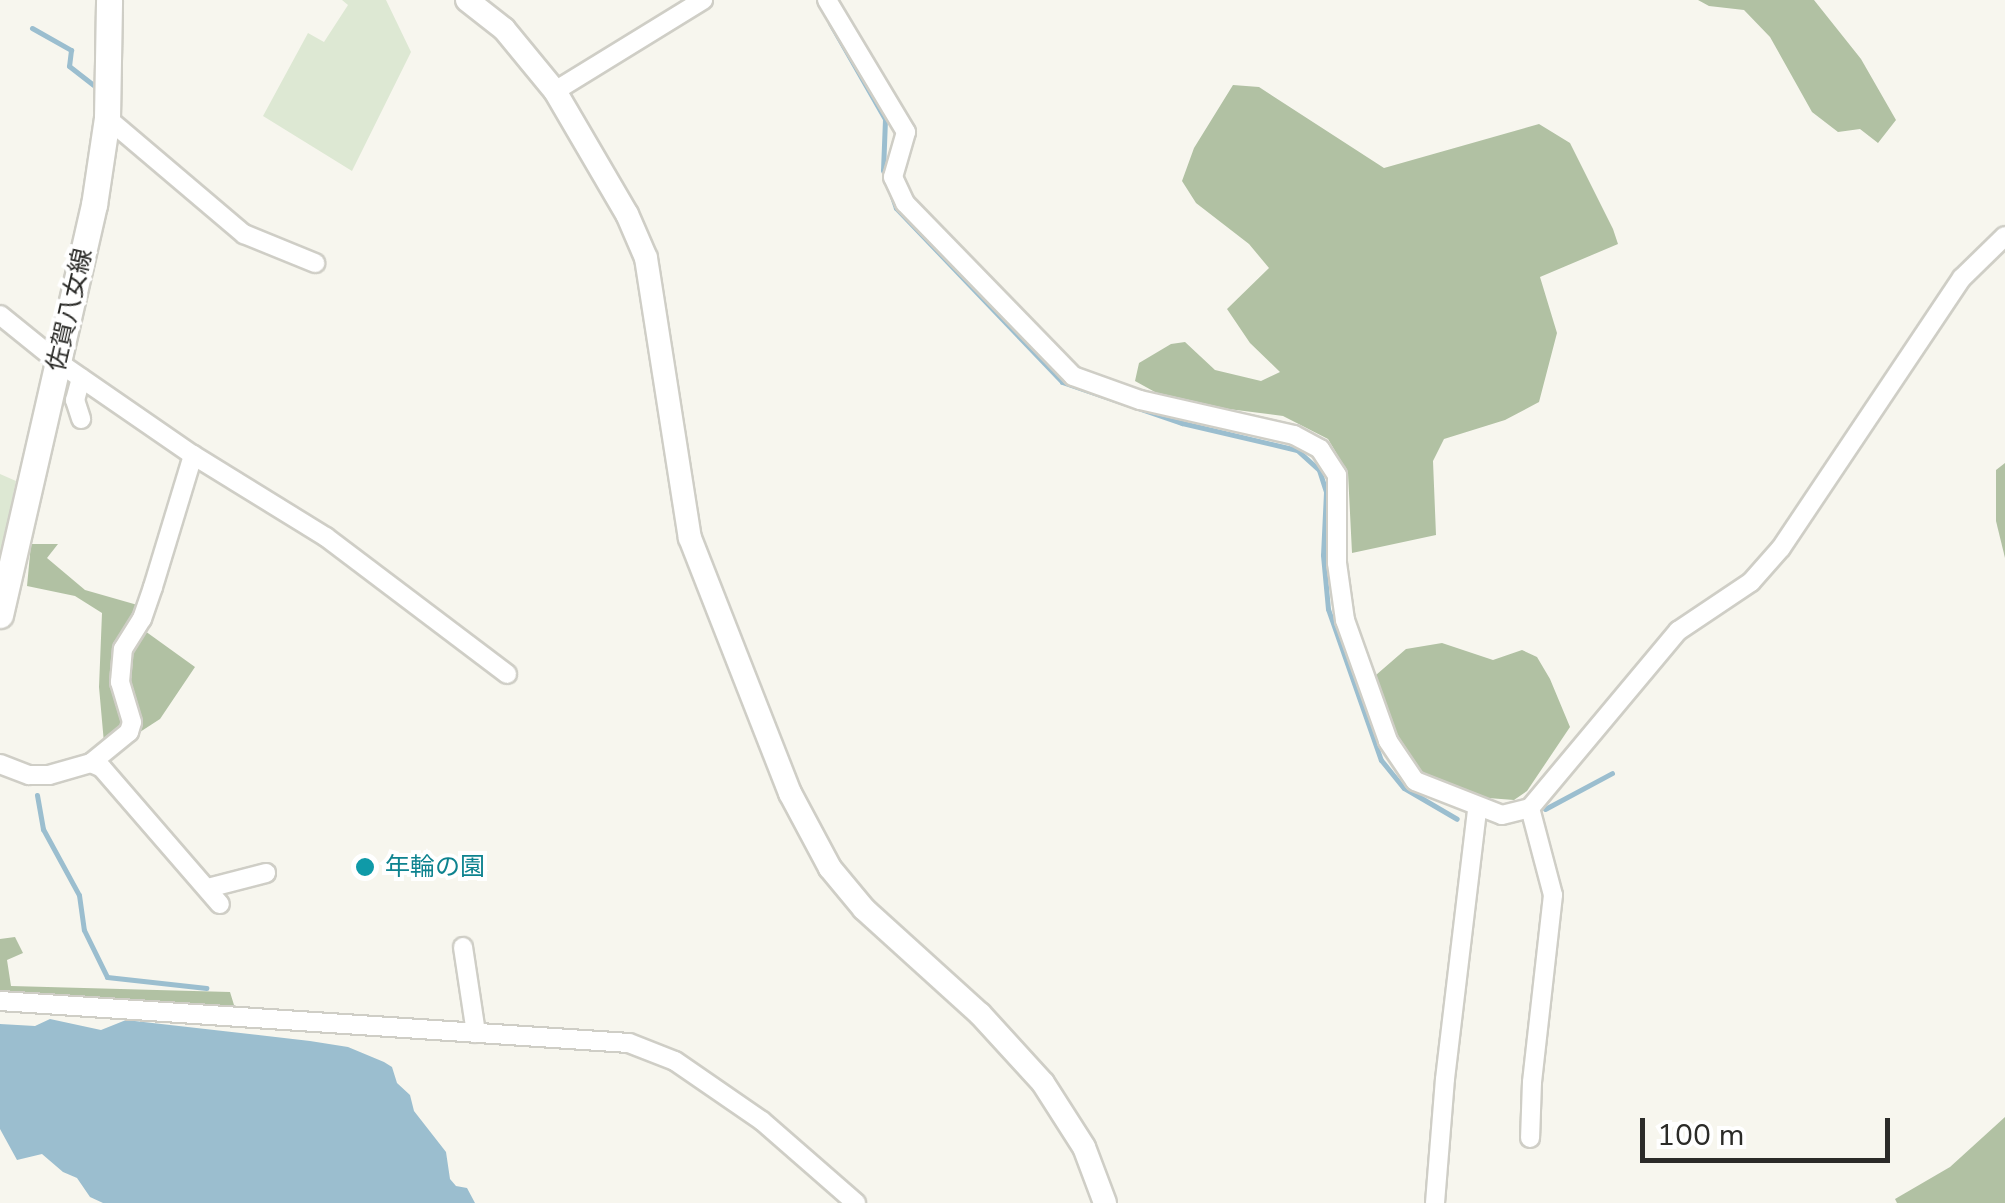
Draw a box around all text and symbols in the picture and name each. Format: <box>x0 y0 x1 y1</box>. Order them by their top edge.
street label: 佐賀八女線 <box>41 246 99 374</box>
place label: 年輪の園 <box>385 852 485 882</box>
marker: 年輪の園 <box>354 856 376 878</box>
scale bar <box>1645 1098 1895 1160</box>
text: 100 m <box>1657 1115 1744 1156</box>

